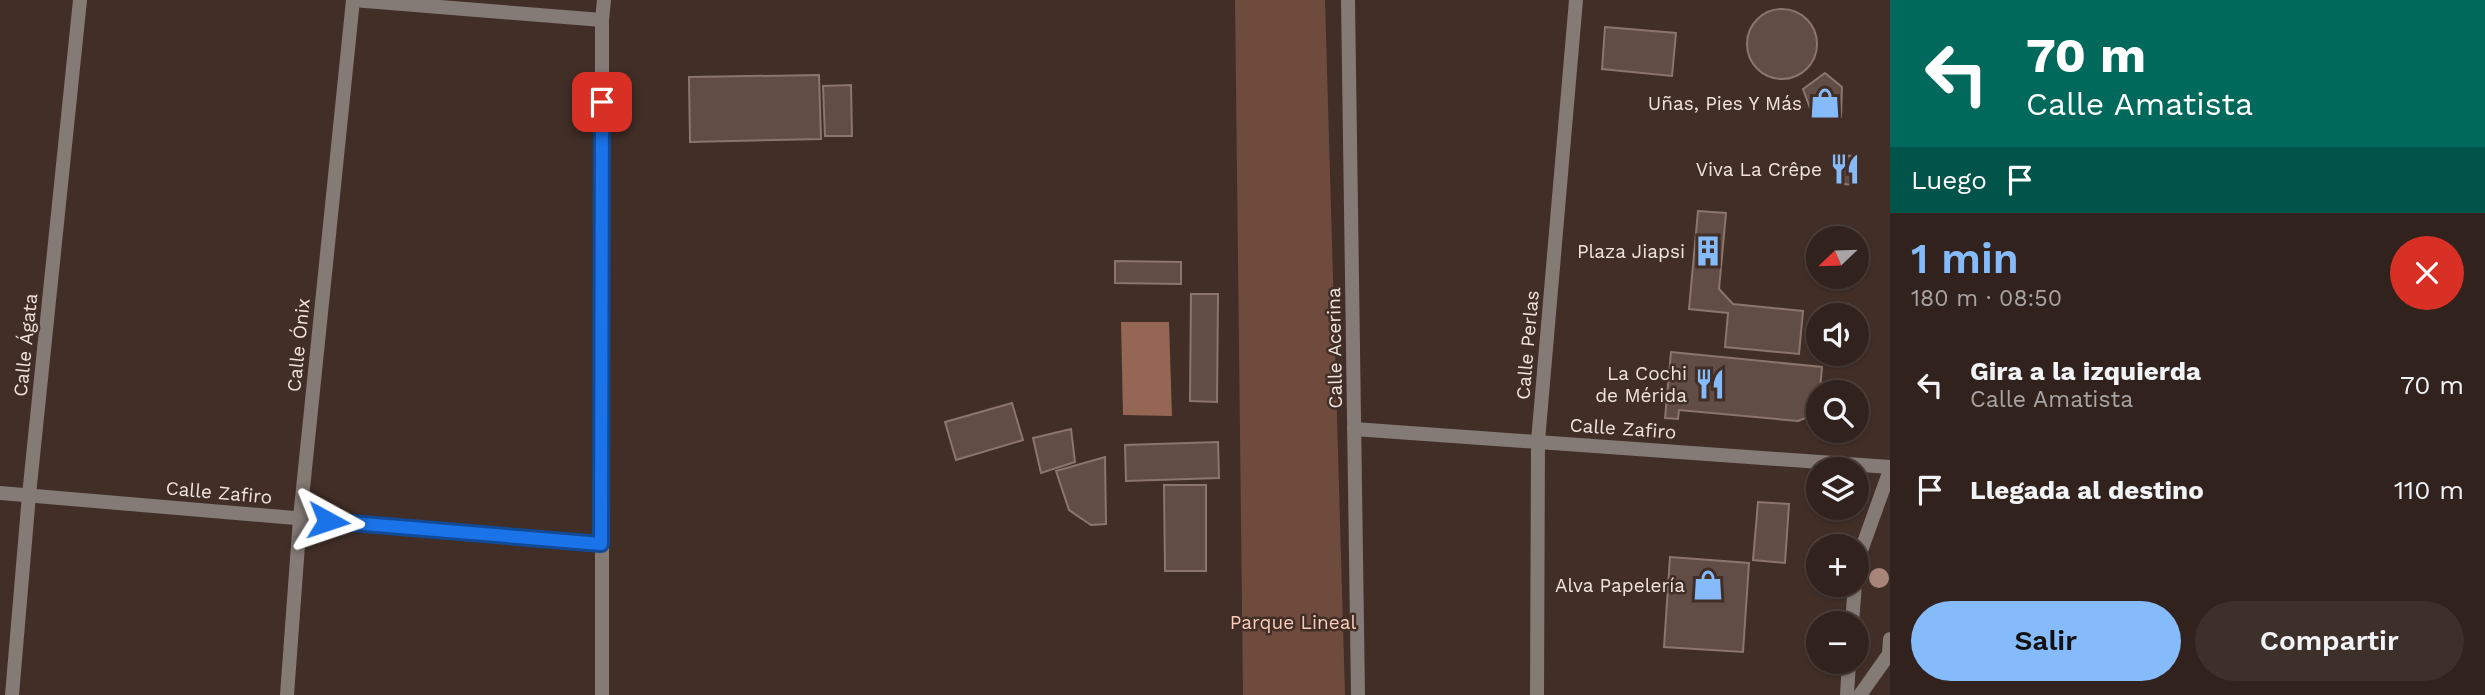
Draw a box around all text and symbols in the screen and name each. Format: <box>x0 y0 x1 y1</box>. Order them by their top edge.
text: 70 m <box>2026 26 2146 84</box>
icon: left <box>1911 28 2002 119</box>
pin <box>572 72 632 132</box>
icon: arrive <box>583 83 621 121</box>
text: Calle Amatista <box>2026 85 2253 123</box>
shop icon: Uñas, Pies Y Más <box>1808 86 1842 120</box>
place label: Uñas, Pies Y Más <box>1648 92 1802 115</box>
restaurant icon: Viva La Crêpe <box>1828 152 1862 186</box>
place label: Viva La Crêpe <box>1696 158 1822 181</box>
icon: arrive <box>2001 161 2039 199</box>
text: Luego <box>1911 165 1987 195</box>
north arrow <box>1806 226 1869 289</box>
map controls <box>1806 226 1869 674</box>
building icon: Plaza Jiapsi <box>1691 234 1725 268</box>
text: 1 min <box>1911 234 2019 283</box>
button: close <box>2390 236 2464 310</box>
place label: Plaza Jiapsi <box>1577 240 1685 263</box>
text: 180 m · 08:50 <box>1911 285 2062 312</box>
street label: Calle Acerina <box>1322 287 1347 409</box>
street label: Calle Perlas <box>1511 289 1544 401</box>
street label: Calle Ágata <box>9 292 42 398</box>
street label: Calle Ónix <box>282 297 315 393</box>
button: sound <box>1806 303 1869 366</box>
text: Gira a la izquierda <box>1970 356 2201 386</box>
place label: La Cochi de Mérida <box>1595 362 1687 407</box>
icon: left <box>1911 366 1949 404</box>
restaurant icon: La Cochi de Mérida <box>1693 367 1727 401</box>
text: 70 m <box>2400 370 2464 400</box>
button: search <box>1806 380 1869 443</box>
text: Calle Amatista <box>1970 386 2133 413</box>
street label: Calle Zafiro <box>1569 413 1677 444</box>
button: layers <box>1806 457 1869 520</box>
icon: arrive <box>1911 471 1949 509</box>
text: Llegada al destino <box>1970 475 2204 505</box>
text: 110 m <box>2394 475 2464 505</box>
street label: Calle Zafiro <box>165 476 273 509</box>
position arrow <box>291 484 365 558</box>
button: + <box>1806 534 1869 597</box>
shop icon: Alva Papelería <box>1691 568 1725 602</box>
place label: Alva Papelería <box>1555 574 1685 597</box>
button: Salir <box>1911 601 2181 681</box>
button: Compartir <box>2195 601 2464 681</box>
park label: Parque Lineal <box>1230 611 1356 634</box>
button: − <box>1806 611 1869 674</box>

